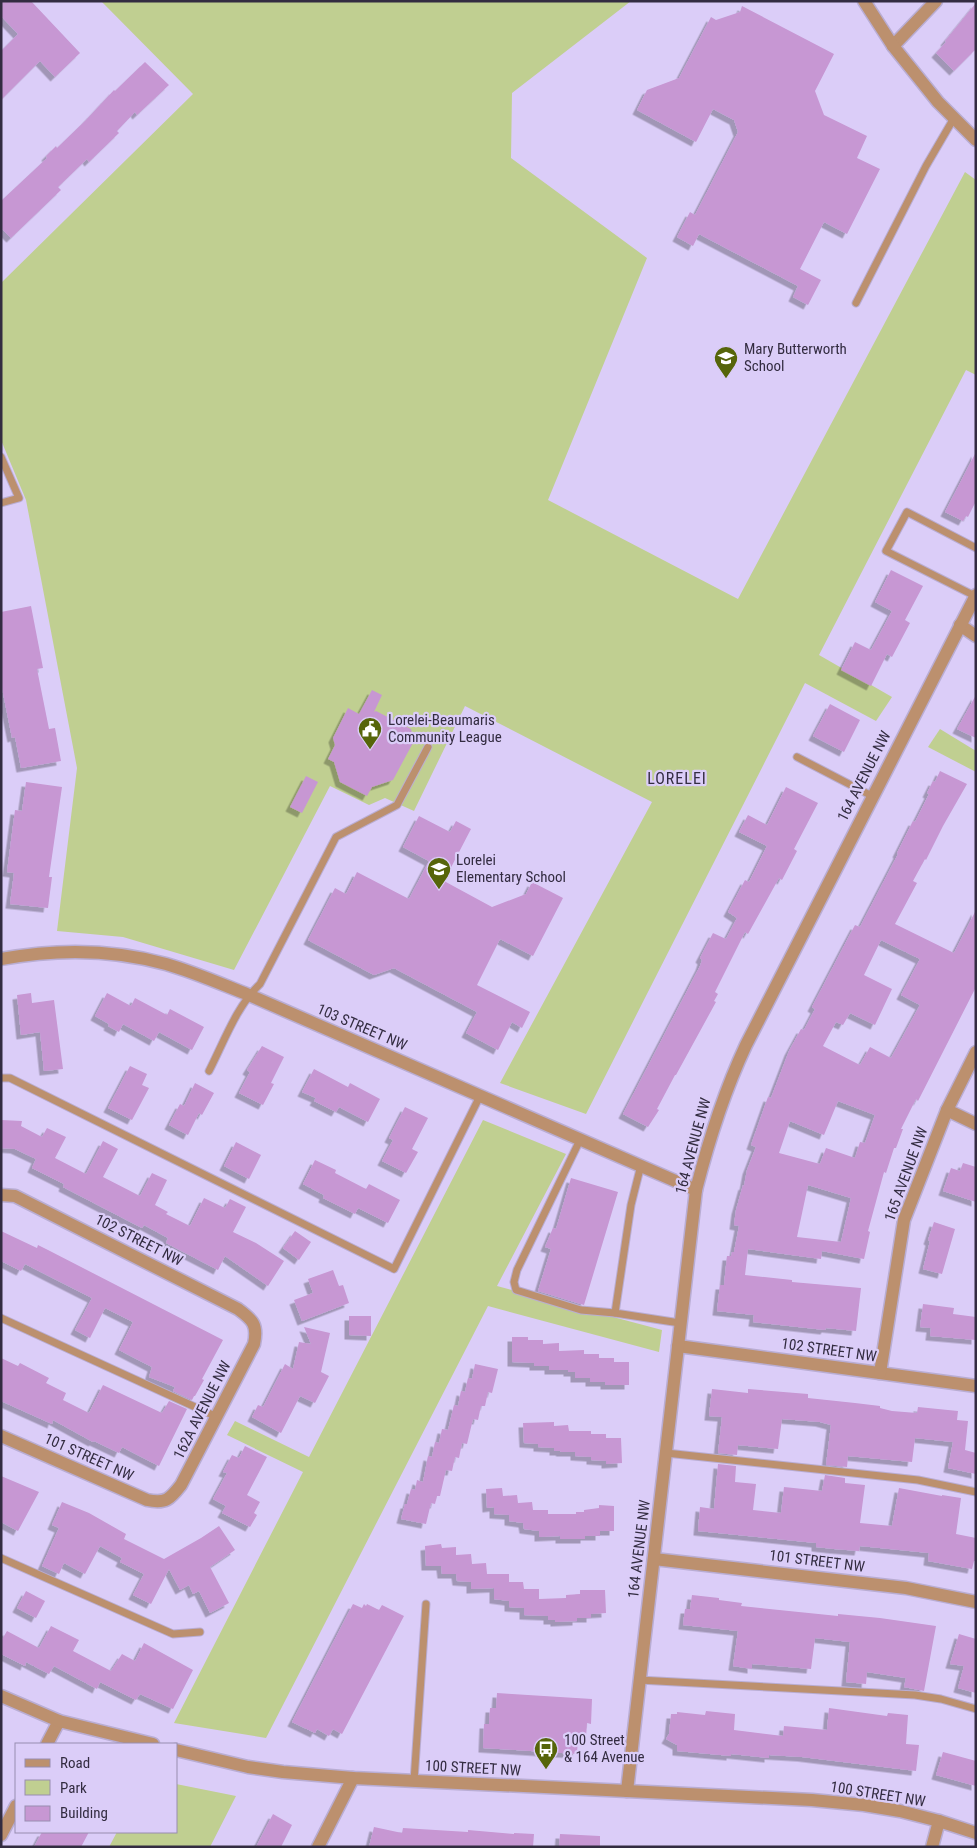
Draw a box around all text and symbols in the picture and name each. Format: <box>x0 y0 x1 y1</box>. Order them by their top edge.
place label: Mary Butterworth School <box>744 340 847 375</box>
school or university icon: Mary Butterworth School <box>713 345 739 379</box>
place label: Lorelei-Beaumaris Community League <box>388 711 502 746</box>
public building icon: Lorelei-Beaumaris Community League <box>357 716 383 750</box>
street label: 164 AVENUE NW <box>834 727 895 824</box>
district label: LORELEI <box>647 769 707 788</box>
place label: Lorelei Elementary School <box>456 851 566 886</box>
school or university icon: Lorelei Elementary School <box>426 856 452 890</box>
street label: 103 STREET NW <box>314 1000 410 1054</box>
street label: 164 AVENUE NW <box>672 1095 715 1196</box>
street label: 165 AVENUE NW <box>881 1124 932 1224</box>
street label: 102 STREET NW <box>92 1210 186 1270</box>
street label: 102 STREET NW <box>780 1334 878 1366</box>
street label: 162A AVENUE NW <box>170 1358 235 1462</box>
street label: 101 STREET NW <box>42 1429 137 1485</box>
street label: 164 AVENUE NW <box>624 1498 654 1599</box>
street label: 101 STREET NW <box>768 1546 866 1576</box>
place label: 100 Street & 164 Avenue <box>564 1731 644 1766</box>
bus stop icon: 100 Street & 164 Avenue <box>533 1736 559 1770</box>
legend <box>15 1743 178 1833</box>
text: Road <box>60 1754 90 1772</box>
street label: 100 STREET NW <box>425 1757 522 1780</box>
street label: 100 STREET NW <box>829 1778 927 1810</box>
text: Park <box>60 1779 87 1797</box>
text: Building <box>60 1804 108 1822</box>

